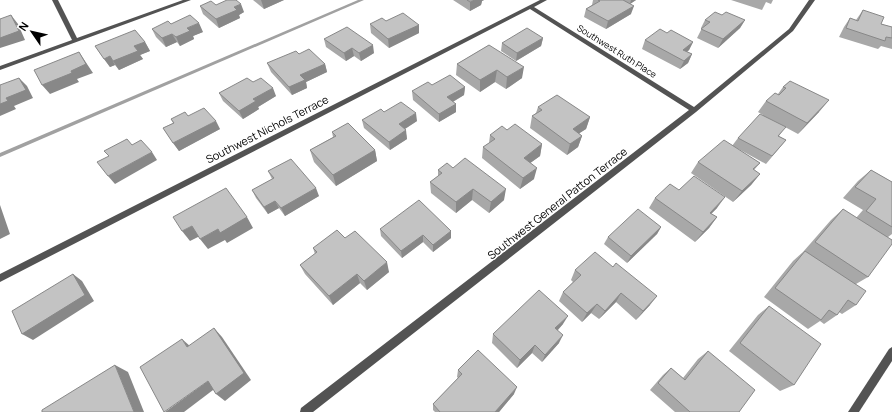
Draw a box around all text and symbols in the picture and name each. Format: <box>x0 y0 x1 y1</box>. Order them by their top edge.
north arrow <box>12 12 52 52</box>
text: N <box>15 19 32 34</box>
street label: Southwest Ruth Place <box>575 21 659 81</box>
street label: Southwest Nichols Terrace <box>203 91 331 167</box>
street label: Southwest General Patton Terrace <box>484 143 630 262</box>

